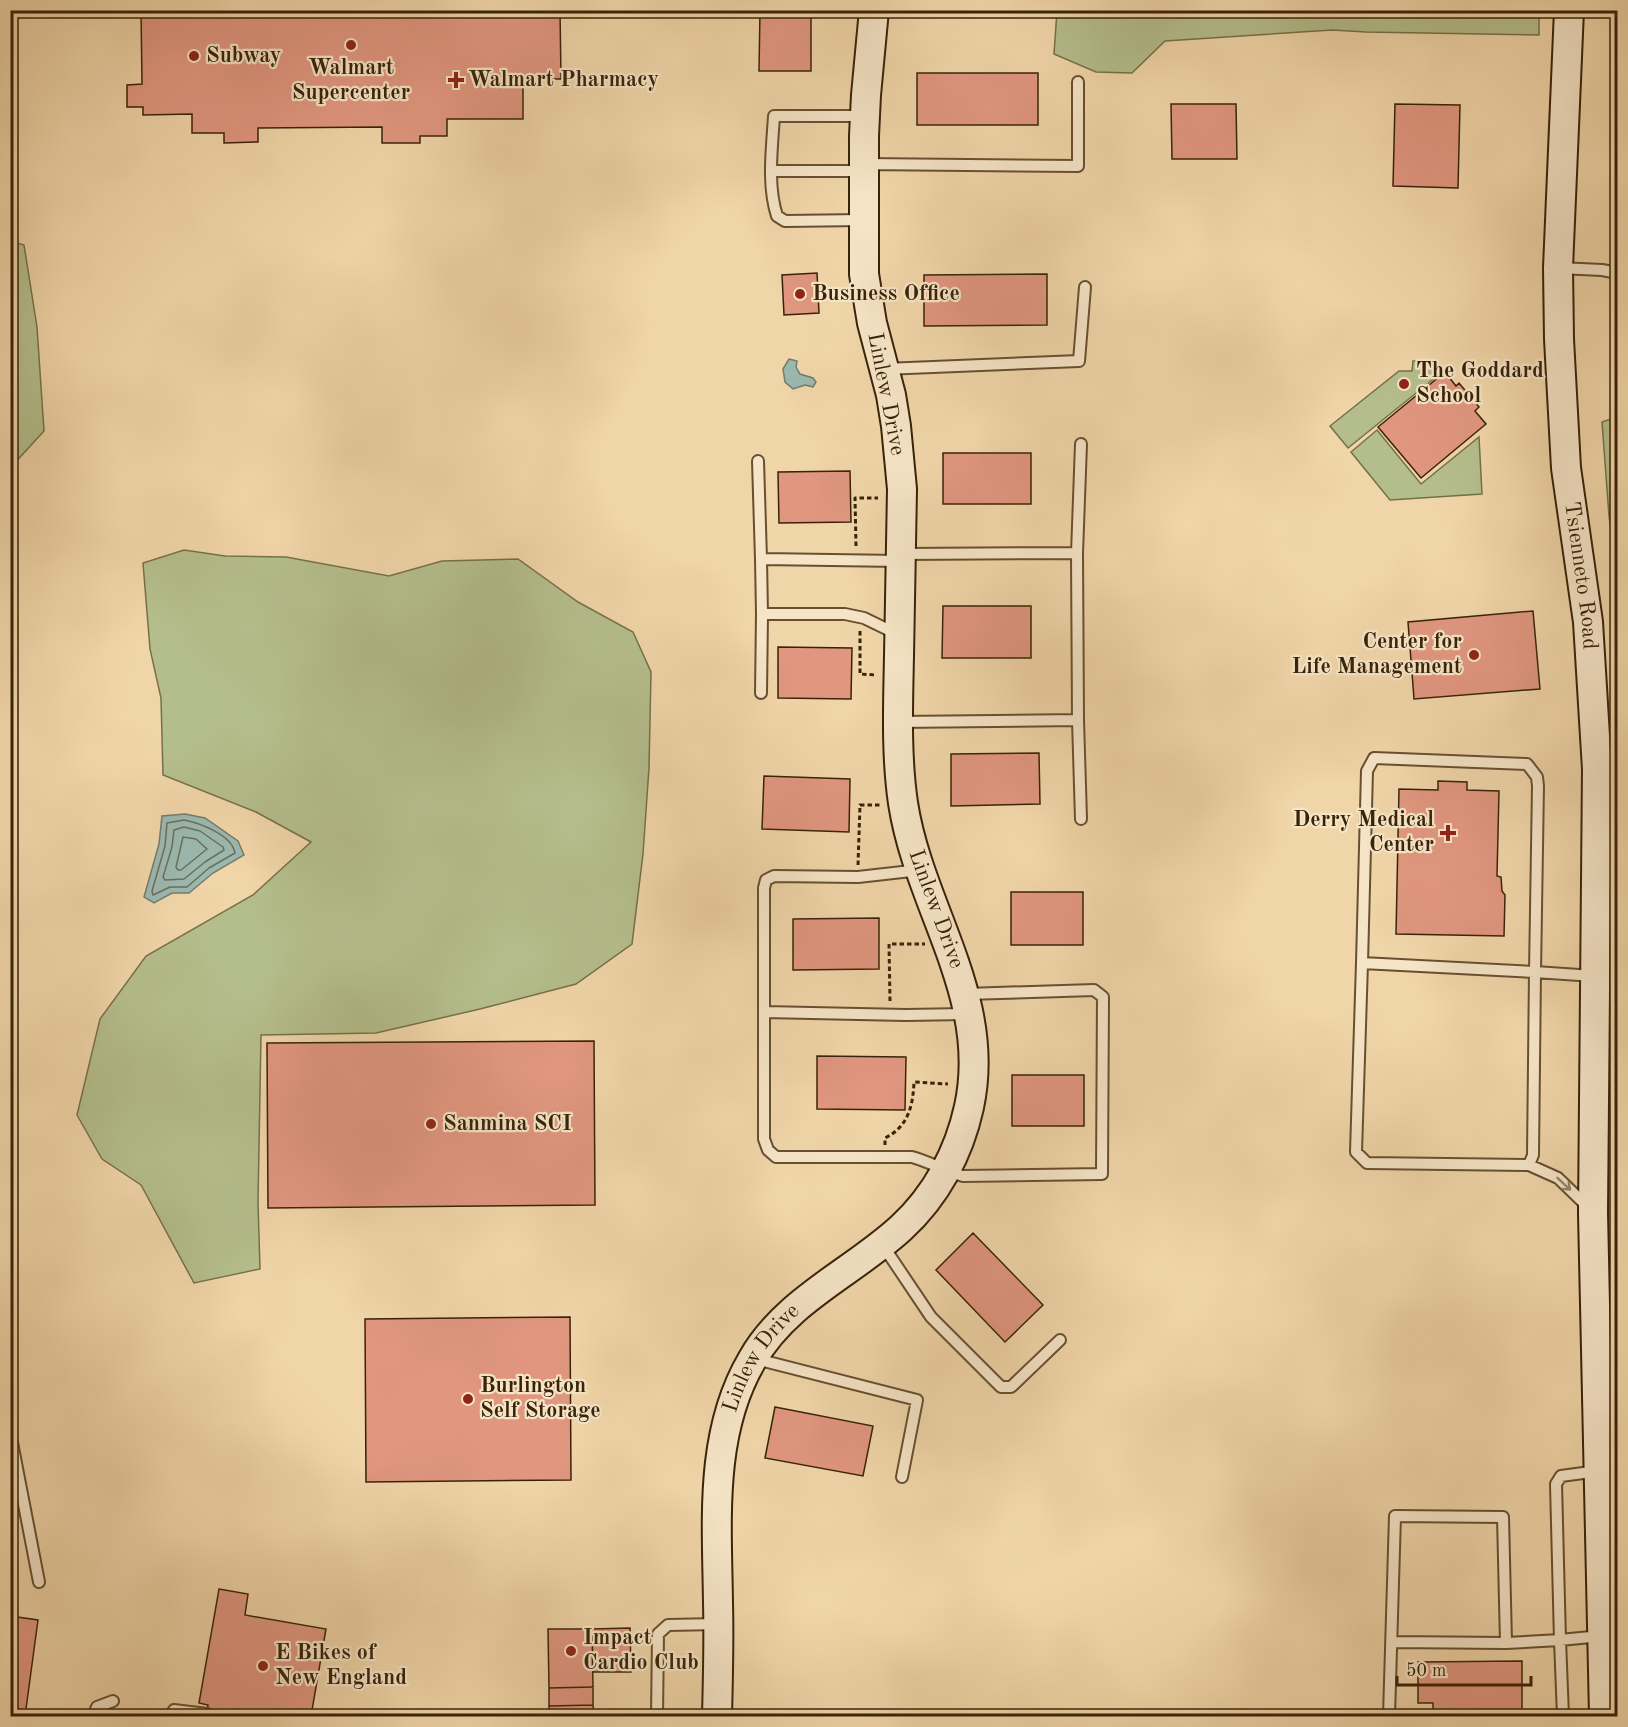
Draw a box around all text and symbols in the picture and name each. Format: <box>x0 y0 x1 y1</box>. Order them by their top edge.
marker: Walmart Supercenter <box>344 38 358 52</box>
place label: Subway <box>206 45 281 67</box>
marker: Subway <box>187 49 201 63</box>
place label: Walmart Supercenter <box>292 57 410 104</box>
place label: Walmart Pharmacy <box>468 69 659 91</box>
marker: Walmart Pharmacy <box>449 73 463 87</box>
place label: Business Office <box>812 283 960 305</box>
marker: Business Office <box>793 287 807 301</box>
street label: Linlew Drive <box>863 331 909 457</box>
place label: The Goddard School <box>1416 360 1544 407</box>
marker: The Goddard School <box>1397 377 1411 391</box>
street label: Tsienneto Road <box>1560 500 1601 650</box>
place label: Center for Life Management <box>1292 631 1462 678</box>
marker: Center for Life Management <box>1467 648 1481 662</box>
place label: Derry Medical Center <box>1293 809 1434 856</box>
marker: Derry Medical Center <box>1439 824 1457 842</box>
street label: Linlew Drive <box>904 847 968 971</box>
place label: Sanmina SCI <box>443 1113 572 1135</box>
marker: Sanmina SCI <box>424 1117 438 1131</box>
one-way arrow <box>1557 1177 1572 1192</box>
street label: Linlew Drive <box>719 1300 804 1415</box>
place label: Burlington Self Storage <box>480 1375 601 1422</box>
marker: Burlington Self Storage <box>461 1392 475 1406</box>
place label: Impact Cardio Club <box>583 1627 699 1674</box>
place label: E Bikes of New England <box>275 1642 407 1689</box>
marker: Impact Cardio Club <box>564 1644 578 1658</box>
scale bar <box>1397 1649 1530 1687</box>
marker: E Bikes of New England <box>256 1659 270 1673</box>
text: 50 m <box>1406 1662 1446 1680</box>

